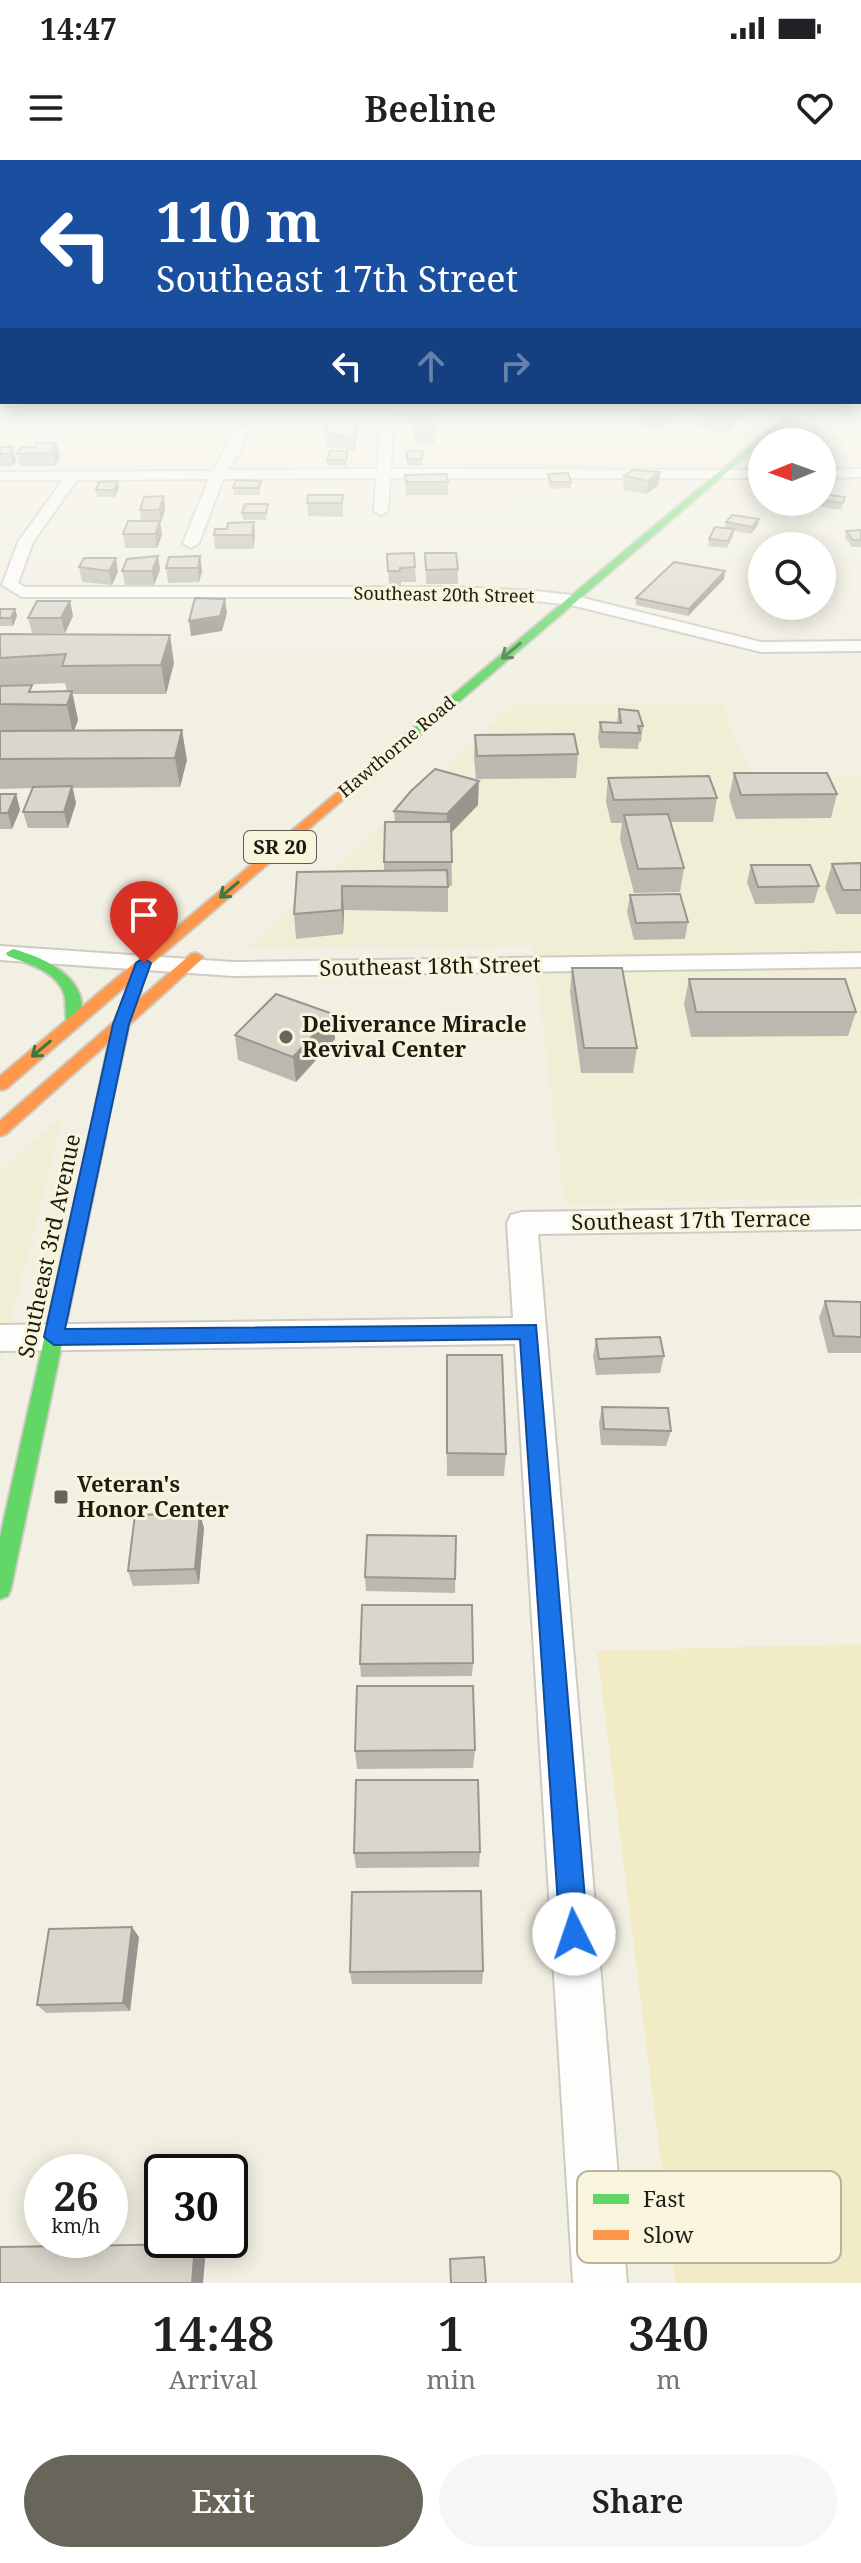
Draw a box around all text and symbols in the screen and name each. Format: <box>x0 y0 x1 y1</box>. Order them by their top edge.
text: 14:47 <box>40 8 117 49</box>
text: Beeline <box>364 84 497 133</box>
icon: menu <box>24 86 68 130</box>
icon: heart <box>793 86 837 130</box>
text: 110 m <box>156 182 321 258</box>
icon: left <box>24 192 128 296</box>
text: Southeast 17th Street <box>156 254 518 303</box>
icon: left <box>325 344 369 388</box>
icon: ahead <box>409 344 453 388</box>
icon: right <box>493 344 537 388</box>
north arrow <box>748 428 836 516</box>
map controls <box>748 428 836 620</box>
button: search <box>748 532 836 620</box>
street label: Southeast 20th Street <box>353 580 535 608</box>
one-way arrow <box>502 642 522 660</box>
street label: Hawthorne Road <box>333 690 460 802</box>
road number: SR 20 <box>244 831 316 863</box>
pin <box>110 881 178 963</box>
one-way arrow <box>220 881 240 899</box>
icon: arrive <box>122 893 166 937</box>
street label: Southeast 18th Street <box>319 948 541 982</box>
place label: Deliverance Miracle Revival Center <box>302 1008 527 1063</box>
marker: Deliverance Miracle Revival Center <box>277 1028 295 1046</box>
one-way arrow <box>32 1040 52 1058</box>
street label: Southeast 3rd Avenue <box>10 1131 86 1361</box>
street label: Southeast 17th Terrace <box>571 1202 811 1236</box>
place label: Veteran's Honor Center <box>77 1468 229 1523</box>
marker: Veteran's Honor Center <box>52 1488 70 1506</box>
position arrow <box>532 1892 616 1976</box>
speed limit sign: 30 <box>144 2154 248 2258</box>
text: 26 <box>53 2168 99 2223</box>
legend <box>577 2171 841 2263</box>
text: Fast <box>643 2183 685 2213</box>
text: km/h <box>51 2212 101 2239</box>
text: Slow <box>643 2219 693 2249</box>
text: 14:48 <box>152 2300 274 2365</box>
text: 1 <box>438 2300 465 2365</box>
text: 340 <box>628 2300 709 2365</box>
text: Arrival <box>169 2361 258 2397</box>
text: min <box>426 2361 476 2397</box>
text: m <box>656 2361 681 2397</box>
button: Exit <box>24 2455 423 2547</box>
button: Share <box>439 2455 837 2547</box>

